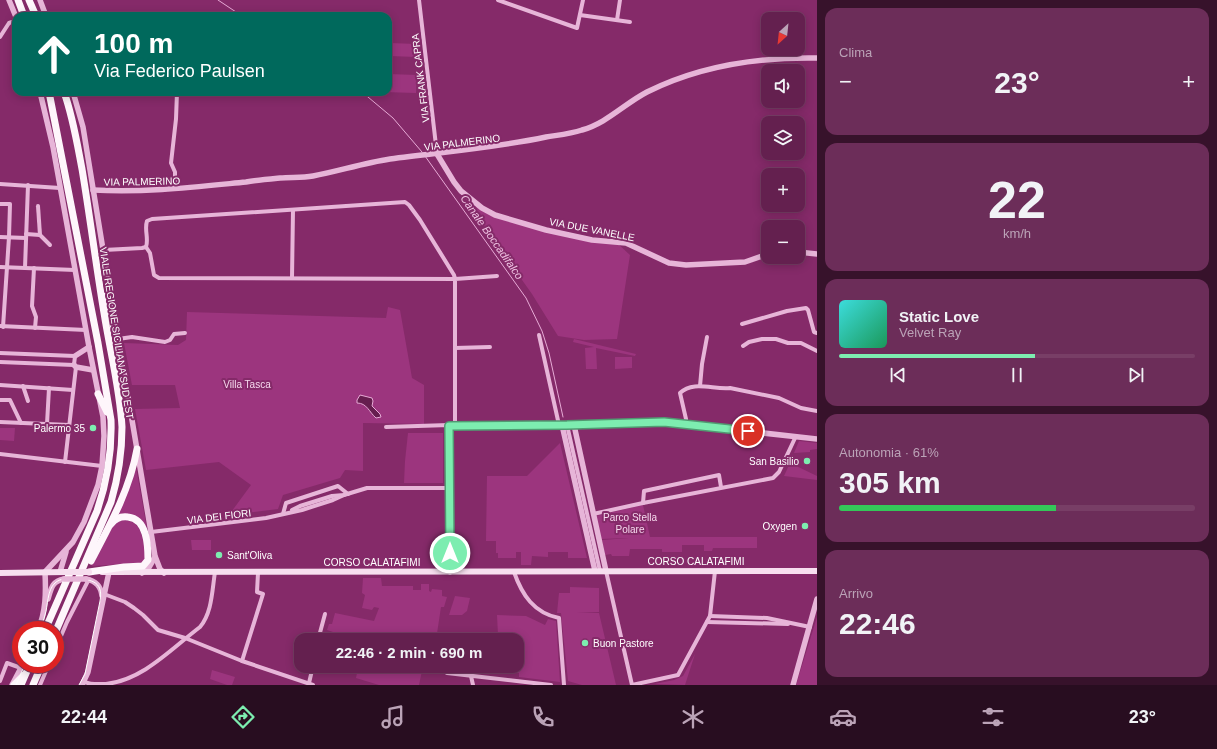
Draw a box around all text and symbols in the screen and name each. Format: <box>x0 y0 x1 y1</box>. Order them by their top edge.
north arrow <box>761 12 805 56</box>
map controls <box>761 12 805 264</box>
icon: ahead <box>28 28 80 80</box>
text: 100 m <box>94 28 173 59</box>
street label: VIA FRANK CAPRA <box>410 33 431 123</box>
text: Clima <box>839 45 872 60</box>
text: Via Federico Paulsen <box>94 61 265 81</box>
button: sound <box>761 64 805 108</box>
text: 23° <box>994 66 1040 99</box>
text: − <box>839 69 852 94</box>
text: + <box>1182 69 1195 94</box>
button: layers <box>761 116 805 160</box>
street label: VIA PALMERINO <box>423 132 501 153</box>
button: + <box>761 168 805 212</box>
text: 22 <box>988 171 1046 229</box>
street label: VIA PALMERINO <box>104 175 181 188</box>
water label: Canale Boccadifalco <box>458 192 526 282</box>
street label: VIA DUE VANELLE <box>548 216 636 243</box>
button: − <box>761 220 805 264</box>
text: km/h <box>1003 226 1031 241</box>
street label: VIALE REGIONE SICILIANA SUD EST <box>97 246 136 420</box>
text: Static Love <box>899 308 979 325</box>
text: Velvet Ray <box>899 325 961 340</box>
icon: previous <box>887 364 909 386</box>
icon: pause <box>1006 364 1028 386</box>
icon: next <box>1125 364 1147 386</box>
park label: Villa Tasca <box>223 379 271 390</box>
pin <box>731 414 765 448</box>
icon: arrive <box>737 420 759 442</box>
place label: Palermo 35 <box>34 423 85 434</box>
marker: Palermo 35 <box>88 423 98 433</box>
text: Autonomia · 61% <box>839 445 939 460</box>
place label: San Basilio <box>749 456 799 467</box>
marker: San Basilio <box>802 456 812 466</box>
text: 305 km <box>839 466 941 499</box>
street label: VIA DEI FIORI <box>186 507 252 526</box>
park label: Parco Stella Polare <box>603 512 657 535</box>
place label: Oxygen <box>763 521 797 532</box>
marker: Oxygen <box>800 521 810 531</box>
position arrow <box>429 532 471 574</box>
marker: Sant'Oliva <box>214 550 224 560</box>
place label: Sant'Oliva <box>227 550 273 561</box>
street label: CORSO CALATAFIMI <box>648 556 744 567</box>
street label: CORSO CALATAFIMI <box>324 557 420 568</box>
text: Arrivo <box>839 586 873 601</box>
text: 22:46 <box>839 607 916 640</box>
speed limit sign: 30 <box>12 621 64 673</box>
marker: Buon Pastore <box>580 638 590 648</box>
place label: Buon Pastore <box>593 638 654 649</box>
text: 22:46 · 2 min · 690 m <box>336 644 482 661</box>
icon: directions <box>229 703 257 731</box>
icon: music <box>379 703 407 731</box>
icon: phone <box>529 703 557 731</box>
icon: climate <box>679 703 707 731</box>
icon: car <box>829 703 857 731</box>
icon: filters <box>979 703 1007 731</box>
text: 22:44 <box>61 707 107 727</box>
text: 23° <box>1129 707 1156 727</box>

